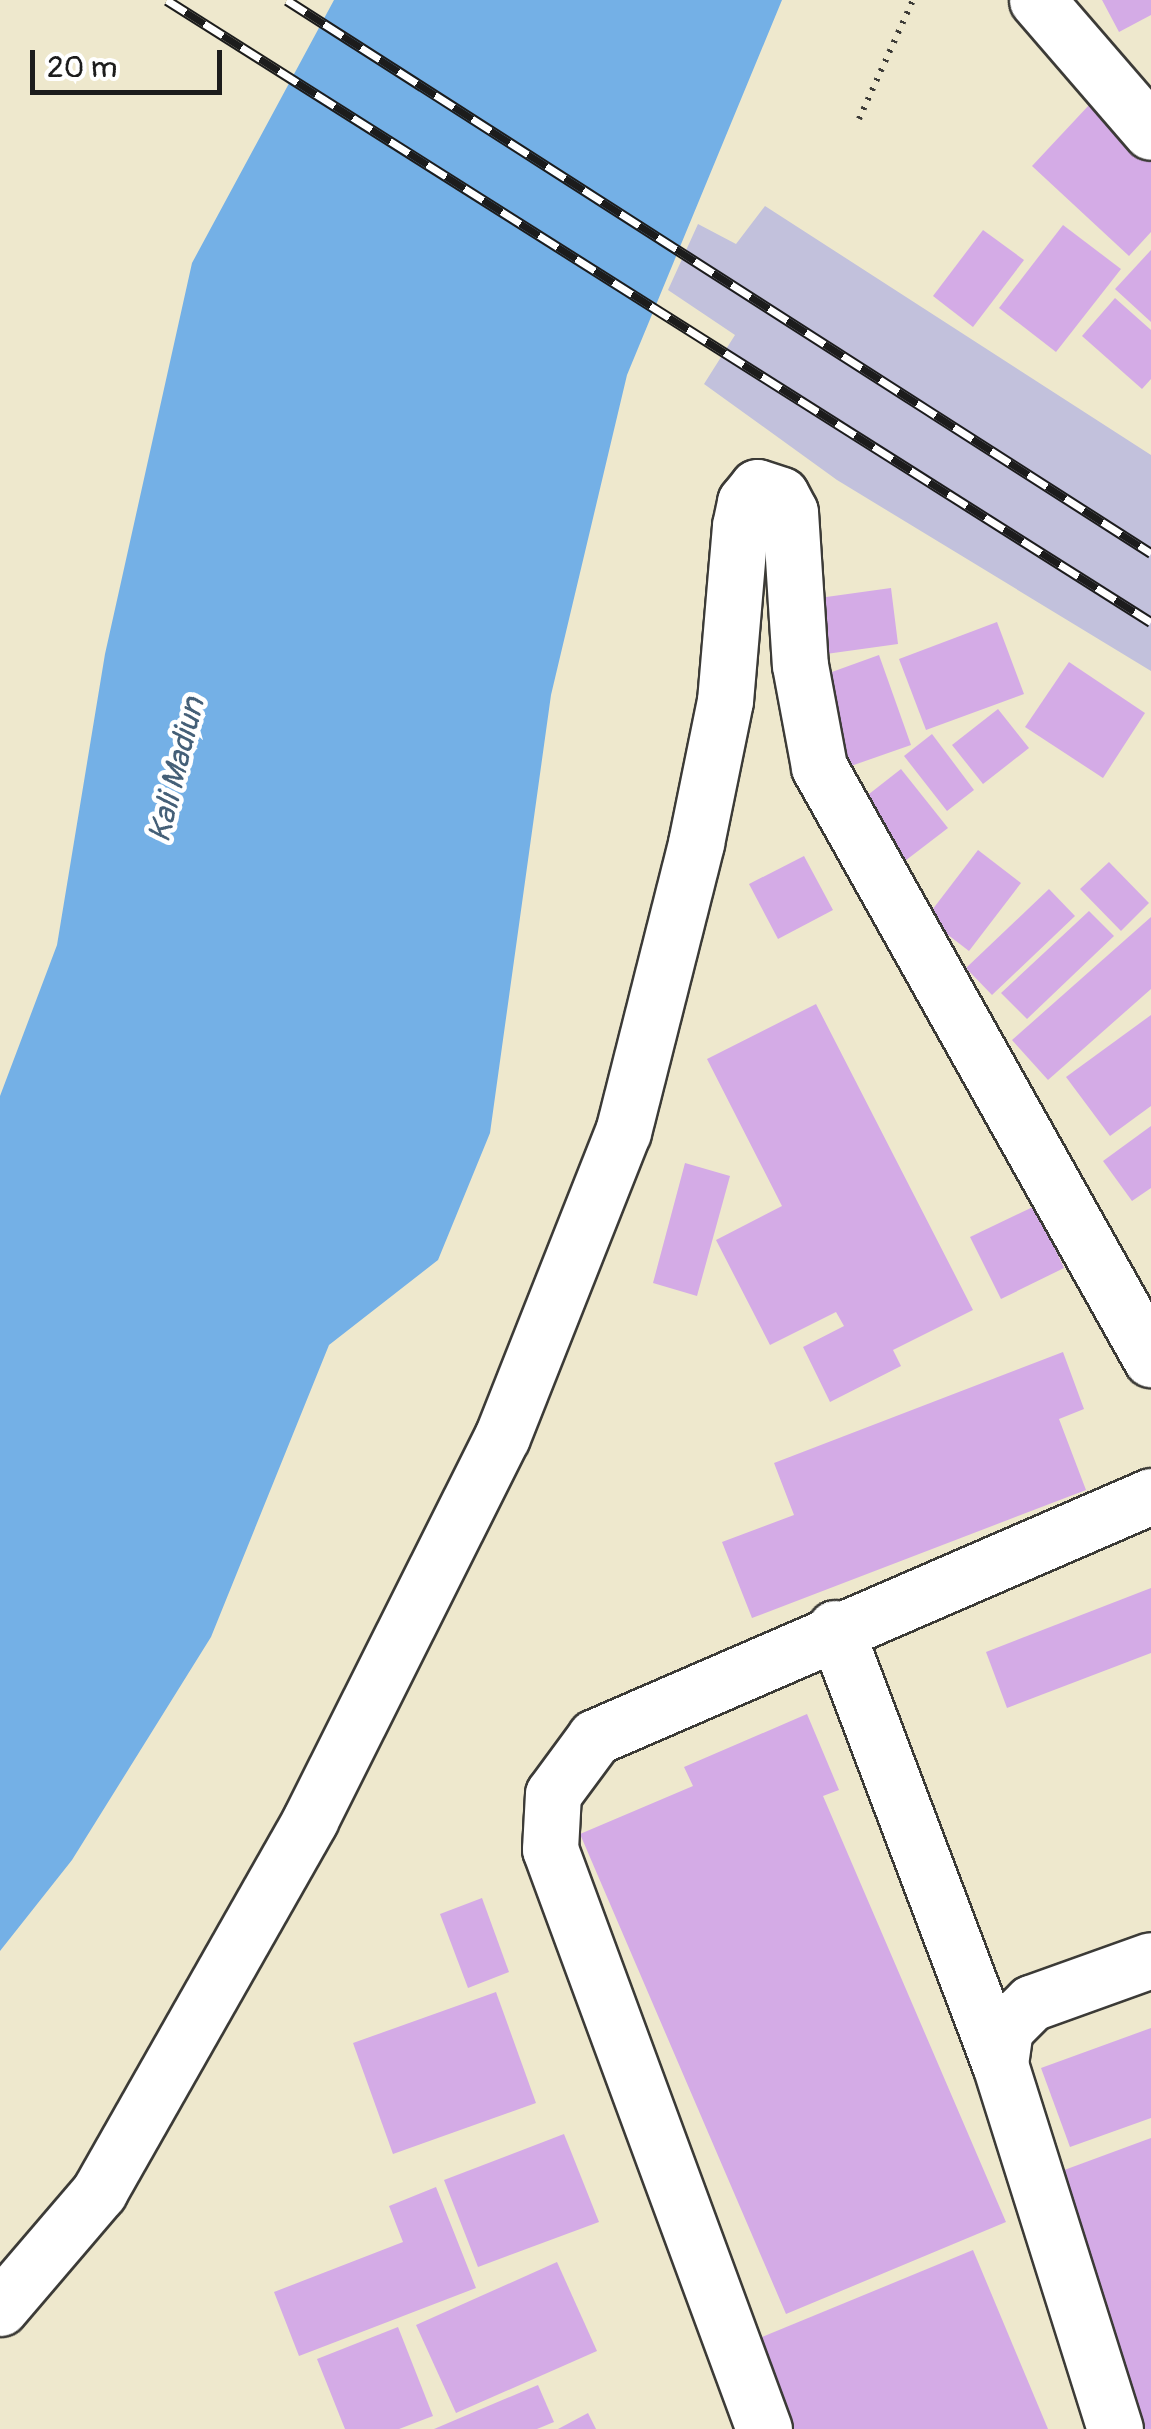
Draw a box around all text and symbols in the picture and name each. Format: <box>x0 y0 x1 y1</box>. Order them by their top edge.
scale bar <box>35 30 228 92</box>
text: 20 m <box>47 49 117 86</box>
water label: Kali Madiun <box>140 694 214 846</box>

